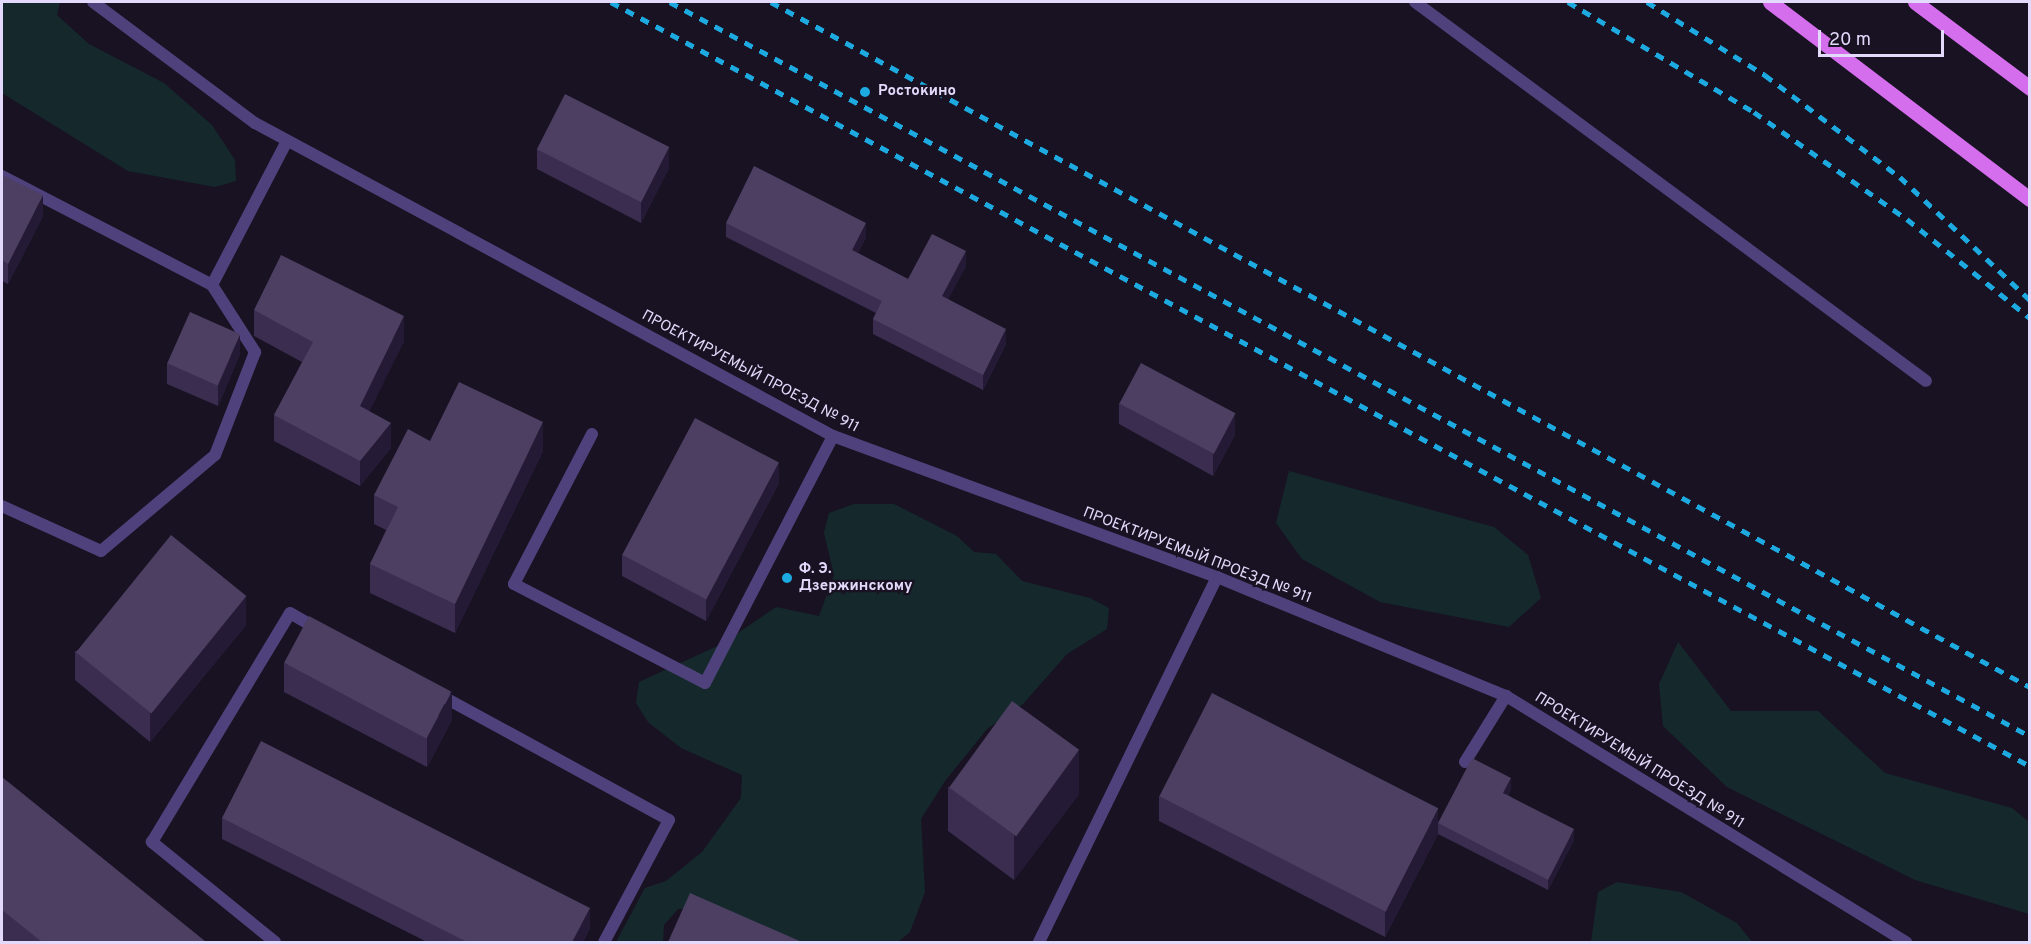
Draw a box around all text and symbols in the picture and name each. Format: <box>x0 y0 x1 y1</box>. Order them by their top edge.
scale bar <box>1821 18 1947 56</box>
text: 20 m <box>1829 29 1871 52</box>
marker: Ростокино <box>856 83 874 101</box>
place label: Ростокино <box>878 83 956 101</box>
street label: ПРОЕКТИРУЕМЫЙ ПРОЕЗД № 911 <box>638 307 862 437</box>
street label: ПРОЕКТИРУЕМЫЙ ПРОЕЗД № 911 <box>1080 504 1314 608</box>
place label: Ф. Э. Дзержинскому <box>799 560 913 595</box>
marker: Ф. Э. Дзержинскому <box>780 571 794 585</box>
street label: ПРОЕКТИРУЕМЫЙ ПРОЕЗД № 911 <box>1531 689 1747 833</box>

